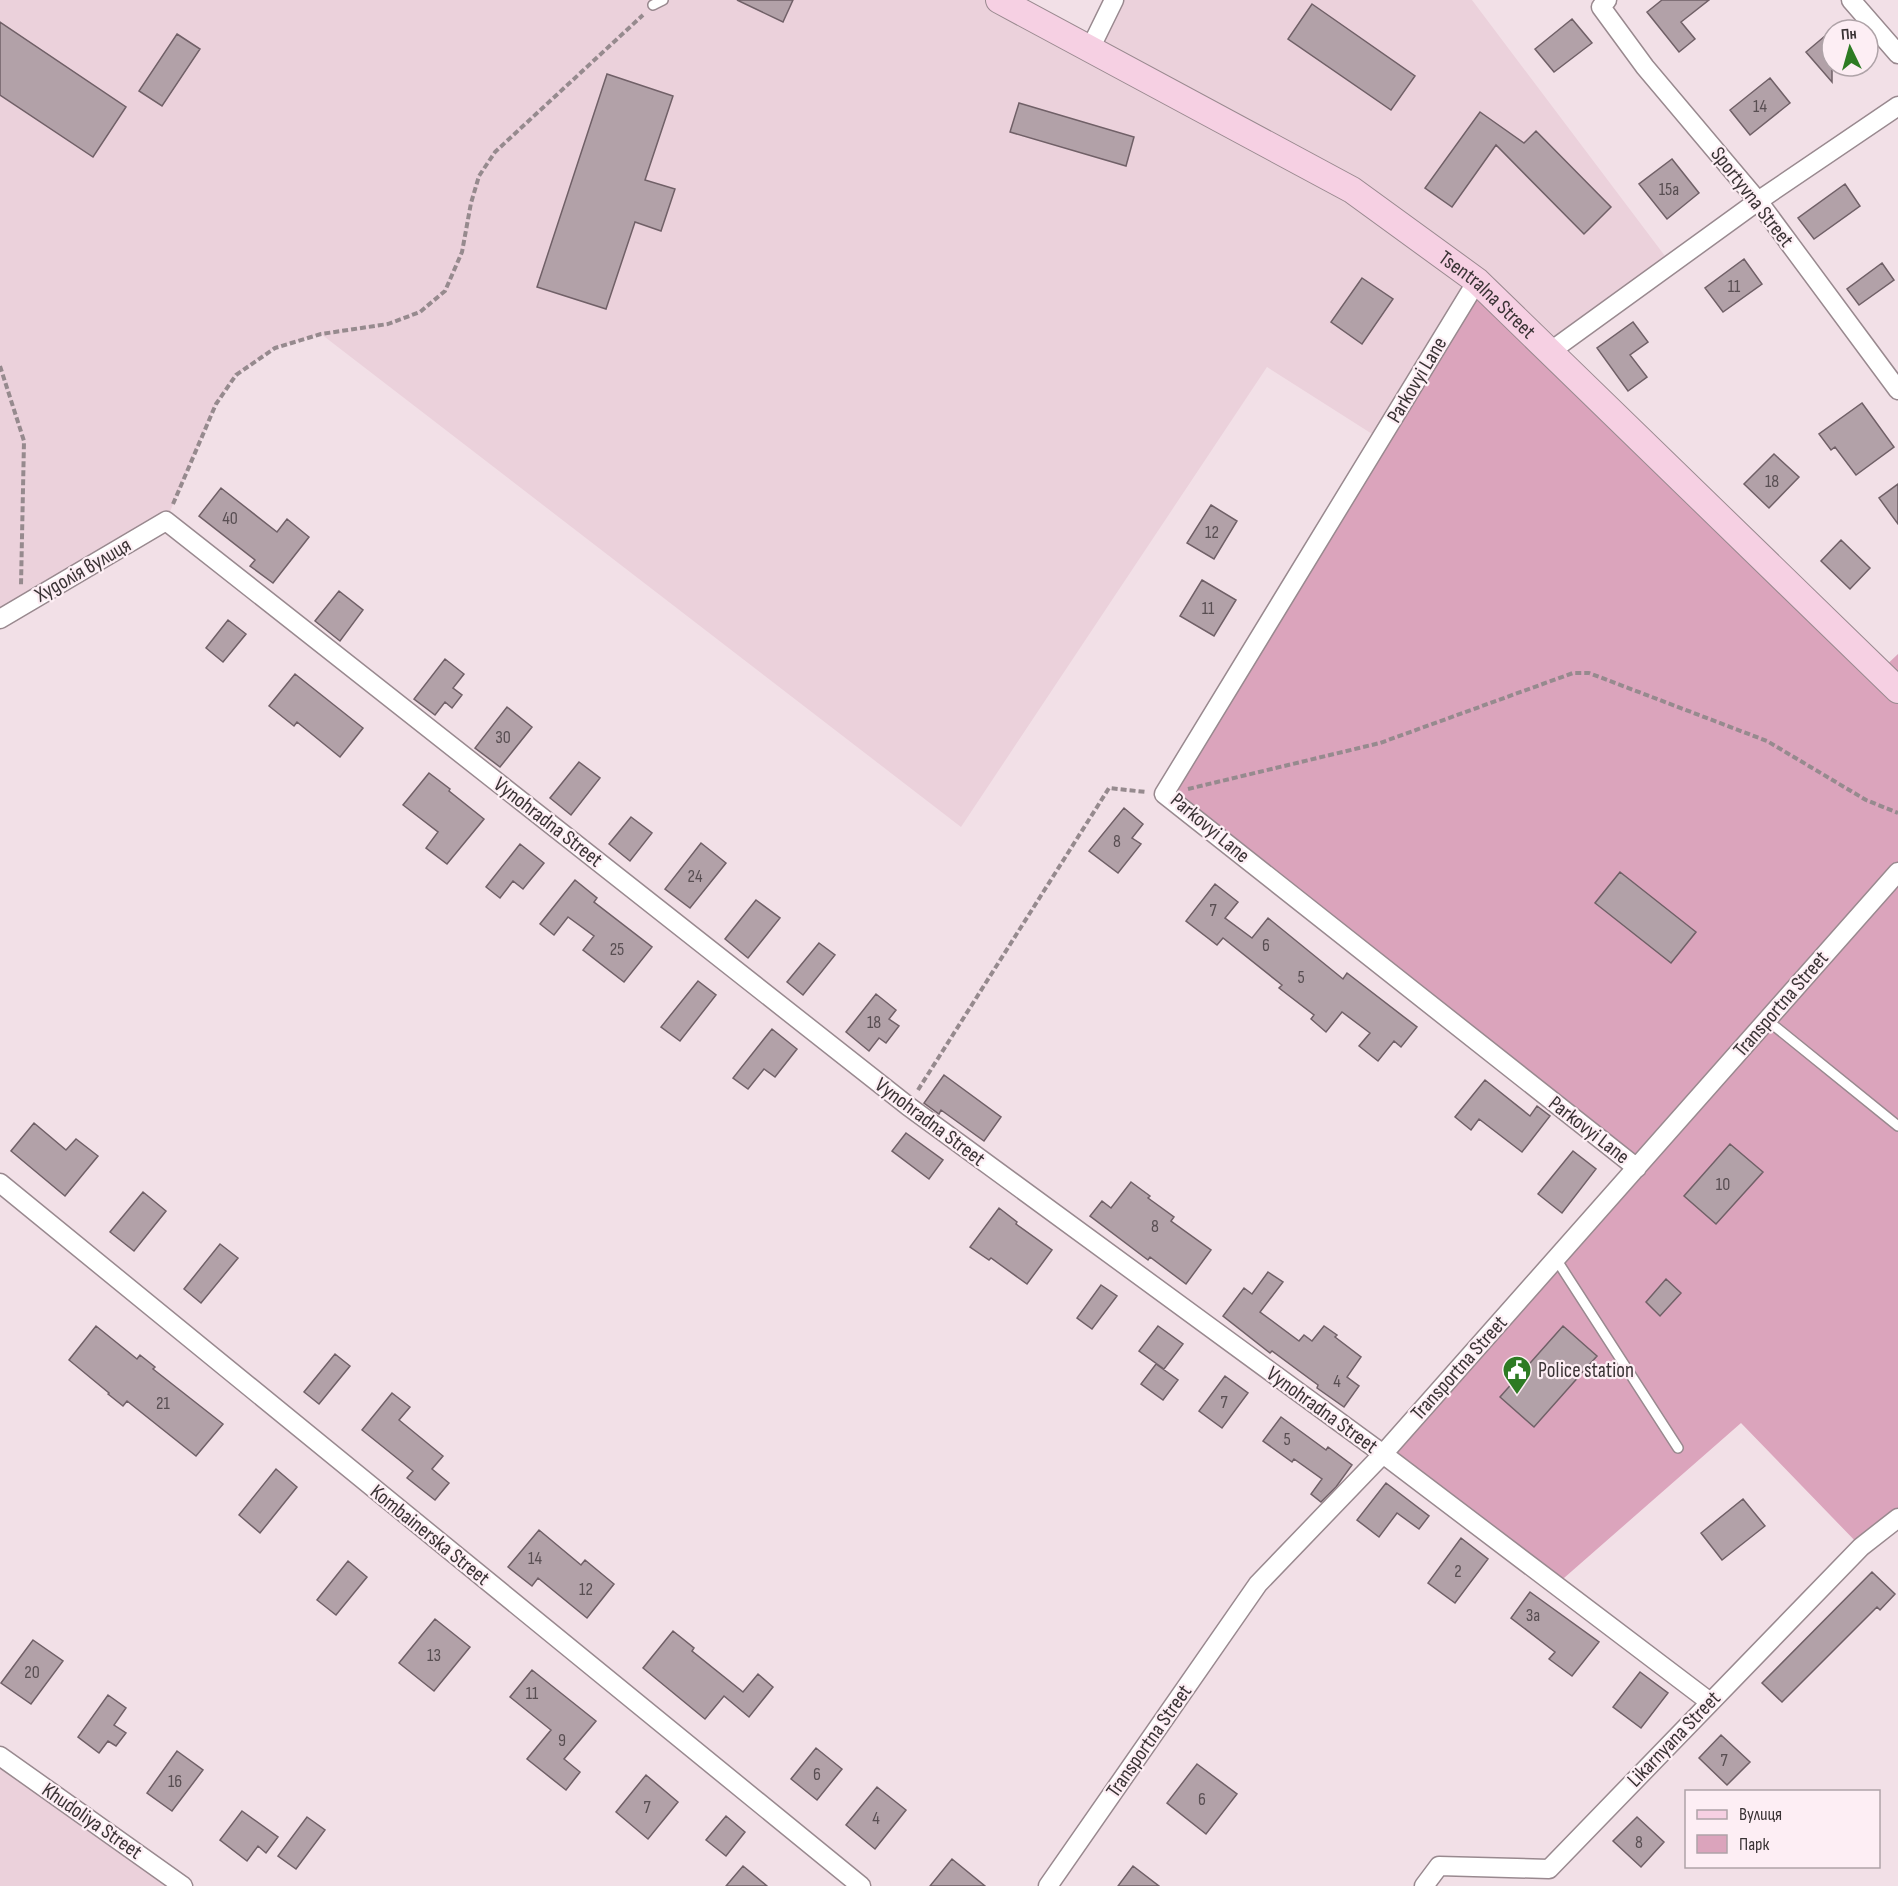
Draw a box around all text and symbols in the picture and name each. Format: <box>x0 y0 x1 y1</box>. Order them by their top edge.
north arrow <box>1820 18 1880 78</box>
text: Пн <box>1840 24 1857 45</box>
house number: 14 <box>1753 96 1767 117</box>
street label: Sportyvna Street <box>1705 142 1799 252</box>
house number: 15а <box>1659 179 1679 200</box>
street label: Tsentralna Street <box>1434 245 1541 344</box>
house number: 11 <box>1728 276 1741 297</box>
street label: Parkovyi Lane <box>1382 333 1452 427</box>
house number: 18 <box>1765 471 1779 492</box>
house number: 40 <box>222 508 238 529</box>
house number: 12 <box>1205 522 1219 543</box>
street label: Худолія вулиця <box>30 532 135 608</box>
house number: 11 <box>1202 598 1215 619</box>
house number: 30 <box>495 727 511 748</box>
street label: Vynohradna Street <box>488 772 608 872</box>
street label: Parkovyi Lane <box>1165 788 1255 868</box>
house number: 8 <box>1113 831 1121 852</box>
house number: 24 <box>688 866 703 887</box>
house number: 7 <box>1209 900 1217 921</box>
house number: 6 <box>1262 935 1270 956</box>
house number: 25 <box>610 939 624 960</box>
street label: Transportna Street <box>1728 946 1834 1062</box>
house number: 5 <box>1297 967 1305 988</box>
house number: 18 <box>867 1012 881 1033</box>
street label: Vynohradna Street <box>870 1072 990 1172</box>
street label: Parkovyi Lane <box>1544 1091 1634 1169</box>
house number: 10 <box>1716 1174 1730 1195</box>
house number: 8 <box>1151 1216 1159 1237</box>
street label: Transportna Street <box>1406 1311 1512 1425</box>
public building icon: Police station <box>1501 1354 1533 1396</box>
place label: Police station <box>1538 1358 1634 1383</box>
street label: Vynohradna Street <box>1261 1361 1383 1459</box>
house number: 4 <box>1333 1371 1341 1392</box>
house number: 7 <box>1220 1392 1228 1413</box>
house number: 21 <box>156 1393 171 1414</box>
house number: 5 <box>1283 1429 1291 1450</box>
street label: Kombainerska Street <box>365 1479 495 1591</box>
house number: 14 <box>528 1548 542 1569</box>
house number: 2 <box>1454 1561 1462 1582</box>
house number: 12 <box>579 1579 593 1600</box>
house number: 3а <box>1526 1605 1540 1626</box>
house number: 13 <box>427 1645 441 1666</box>
house number: 20 <box>24 1662 40 1683</box>
street label: Transportna Street <box>1101 1680 1197 1802</box>
house number: 11 <box>526 1683 539 1704</box>
street label: Likarnyana Street <box>1622 1686 1726 1792</box>
house number: 9 <box>558 1730 566 1751</box>
house number: 7 <box>1720 1750 1728 1771</box>
house number: 6 <box>813 1764 821 1785</box>
house number: 16 <box>168 1771 182 1792</box>
street label: Khudoliya Street <box>37 1777 147 1865</box>
house number: 6 <box>1198 1789 1206 1810</box>
legend <box>1685 1790 1880 1868</box>
house number: 7 <box>643 1797 651 1818</box>
text: Вулиця <box>1739 1804 1782 1825</box>
house number: 4 <box>872 1808 880 1829</box>
house number: 8 <box>1635 1832 1643 1853</box>
text: Парк <box>1739 1834 1770 1855</box>

